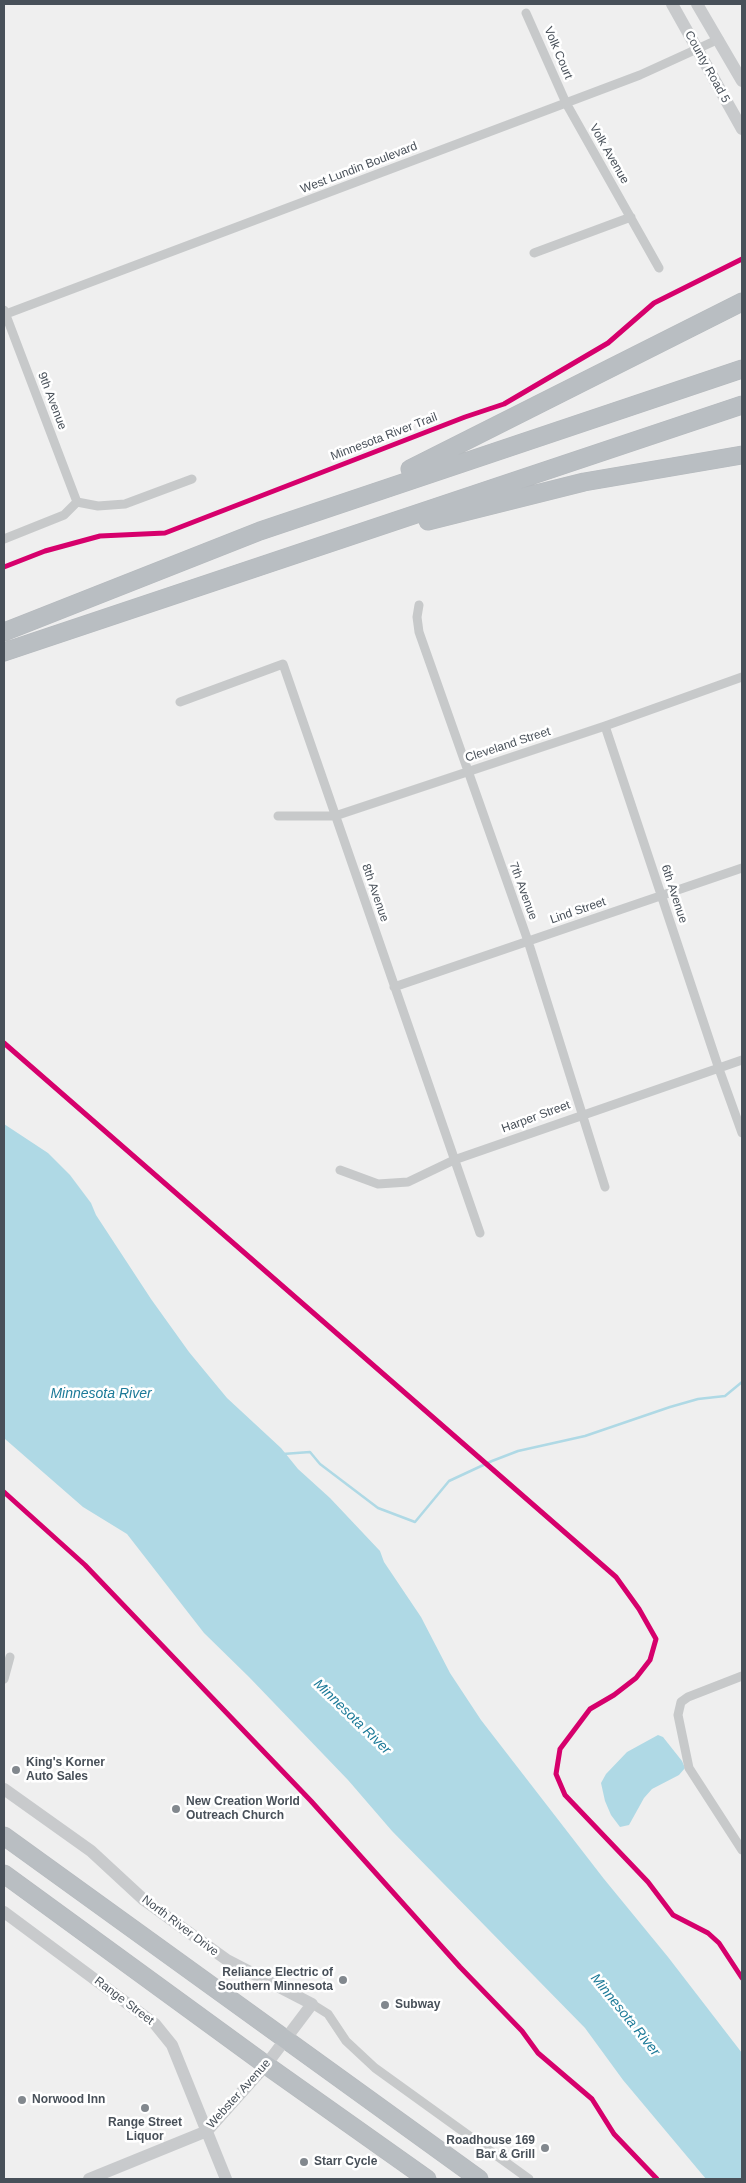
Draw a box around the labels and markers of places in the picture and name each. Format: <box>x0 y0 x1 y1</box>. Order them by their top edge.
place label: King's Korner Auto Sales <box>26 1756 105 1784</box>
marker: King's Korner Auto Sales <box>10 1764 22 1776</box>
place label: New Creation World Outreach Church <box>186 1795 300 1823</box>
marker: New Creation World Outreach Church <box>170 1803 182 1815</box>
place label: Reliance Electric of Southern Minnesota <box>218 1966 333 1994</box>
marker: Reliance Electric of Southern Minnesota <box>337 1974 349 1986</box>
place label: Subway <box>395 1998 440 2012</box>
marker: Subway <box>379 1999 391 2011</box>
place label: Norwood Inn <box>32 2093 105 2107</box>
marker: Norwood Inn <box>16 2094 28 2106</box>
marker: Range Street Liquor <box>139 2102 151 2114</box>
place label: Range Street Liquor <box>108 2116 182 2144</box>
place label: Roadhouse 169 Bar & Grill <box>446 2134 535 2162</box>
marker: Roadhouse 169 Bar & Grill <box>539 2142 551 2154</box>
place label: Starr Cycle <box>314 2155 377 2169</box>
marker: Starr Cycle <box>298 2156 310 2168</box>

